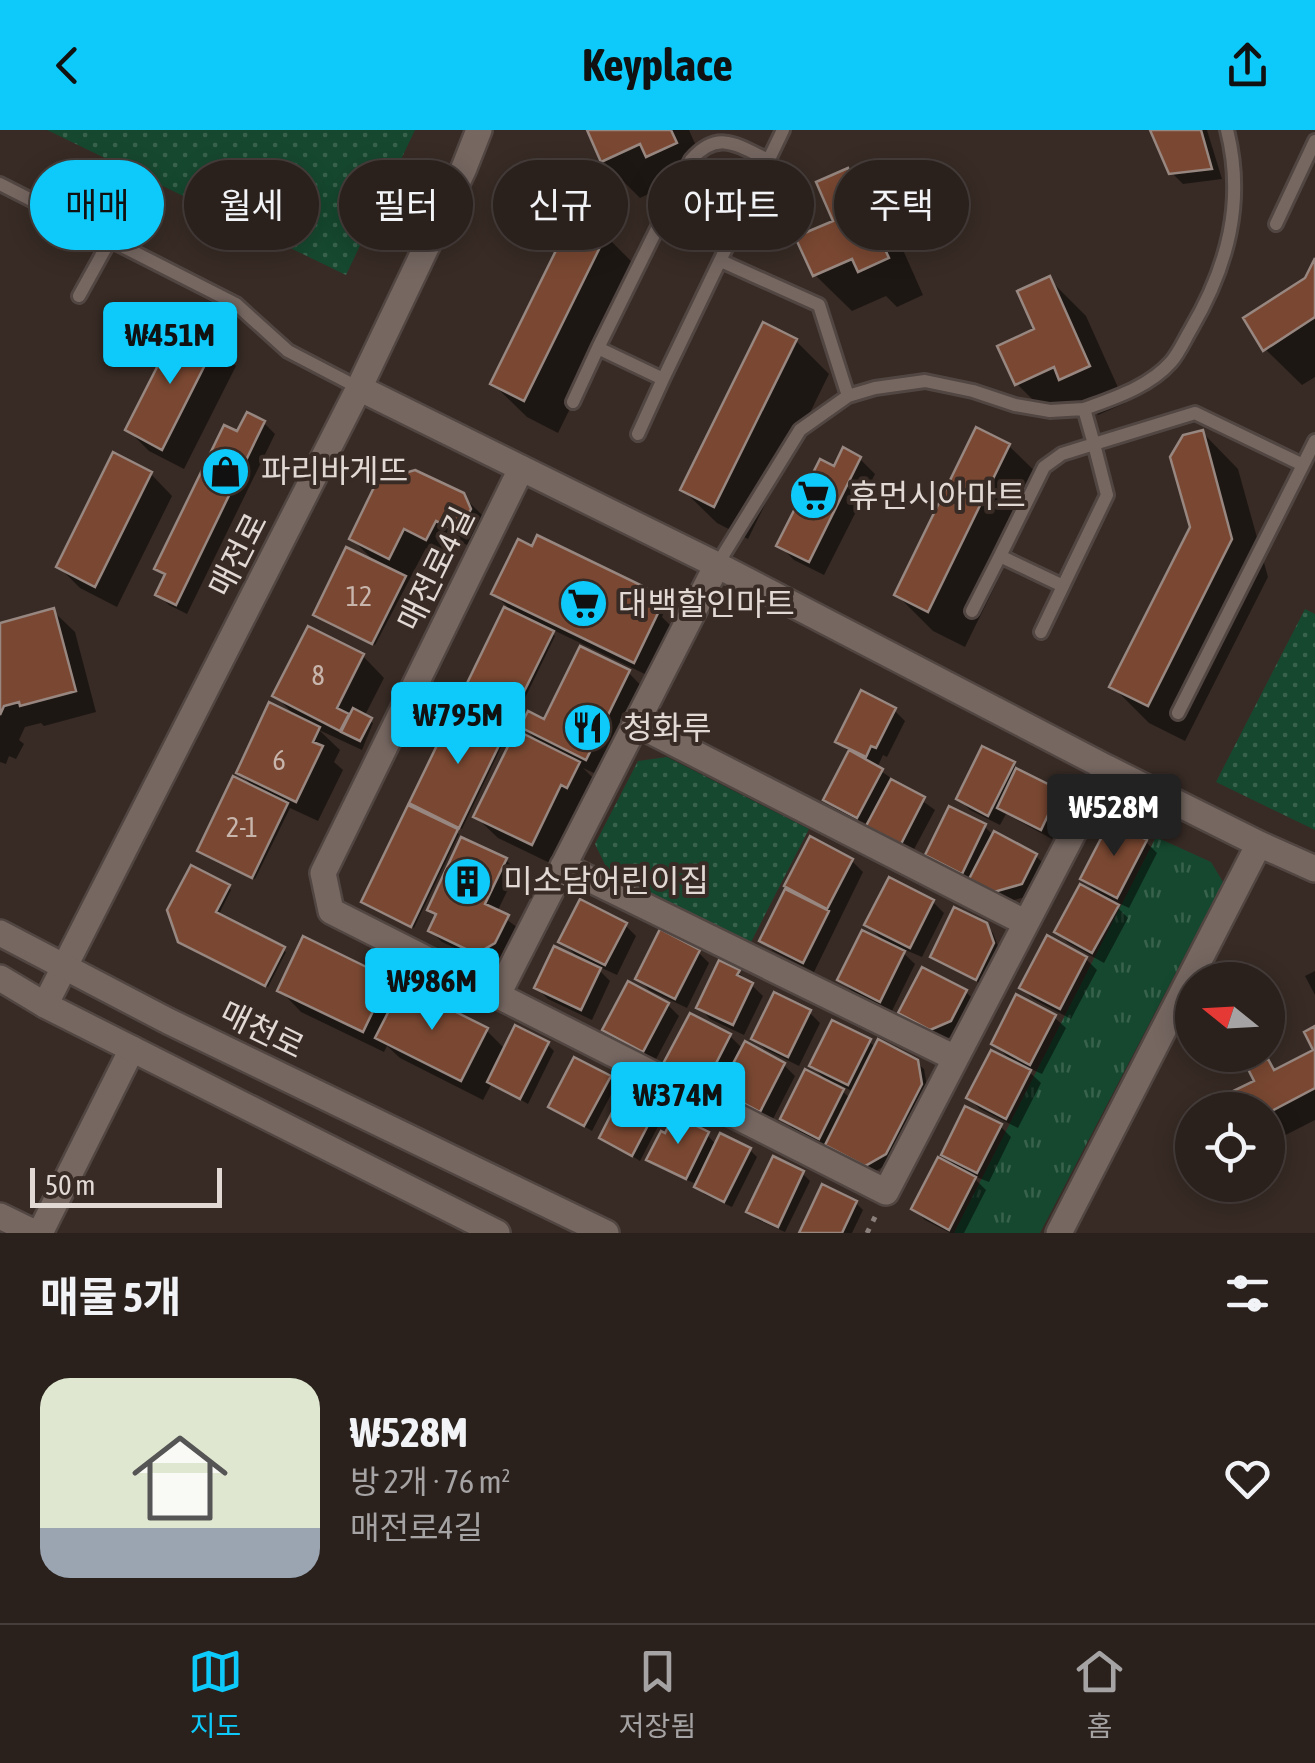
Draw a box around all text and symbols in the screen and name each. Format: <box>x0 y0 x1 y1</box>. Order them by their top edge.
icon: back <box>40 38 95 93</box>
icon: share <box>1220 38 1275 93</box>
text: Keyplace <box>582 39 733 91</box>
chip: 매매 <box>30 160 164 250</box>
chip: 월세 <box>184 160 319 250</box>
chip: 필터 <box>339 160 473 250</box>
chip: 신규 <box>493 160 628 250</box>
chip: 아파트 <box>648 160 814 250</box>
chip: 주택 <box>834 160 969 250</box>
pin: ₩451M <box>100 302 240 387</box>
text: ₩451M <box>125 316 215 353</box>
shop icon: 파리바게뜨 <box>200 445 252 497</box>
place label: 파리바게뜨 <box>261 452 408 489</box>
supermarket icon: 휴먼시아마트 <box>788 470 840 522</box>
place label: 휴먼시아마트 <box>849 477 1026 514</box>
street label: 매전로4길 <box>390 501 481 637</box>
street label: 매전로 <box>201 507 274 603</box>
supermarket icon: 대백할인마트 <box>557 578 609 630</box>
house number: 12 <box>346 580 372 612</box>
place label: 대백할인마트 <box>618 585 795 622</box>
house number: 8 <box>311 659 325 691</box>
pin: ₩795M <box>388 682 528 767</box>
text: ₩795M <box>413 696 503 733</box>
restaurant icon: 청화루 <box>562 702 614 754</box>
place label: 청화루 <box>623 709 711 746</box>
house number: 6 <box>272 744 286 776</box>
pin: ₩528M <box>1044 774 1184 859</box>
text: ₩528M <box>1069 788 1159 825</box>
house number: 2-1 <box>226 811 258 843</box>
building icon: 미소담어린이집 <box>442 855 494 907</box>
place label: 미소담어린이집 <box>503 862 709 899</box>
pin: ₩986M <box>362 948 502 1033</box>
text: ₩986M <box>387 962 477 999</box>
north arrow <box>1175 962 1285 1072</box>
map controls <box>1175 962 1285 1202</box>
street label: 매천로 <box>214 994 310 1066</box>
pin: ₩374M <box>608 1062 748 1147</box>
text: ₩374M <box>633 1076 723 1113</box>
button: locate <box>1175 1092 1285 1202</box>
scale bar <box>30 1163 222 1208</box>
text: 50 m <box>45 1169 95 1201</box>
icon: filters <box>1220 1266 1275 1321</box>
text: 매물 5개 <box>40 1273 181 1321</box>
text: ₩528M <box>350 1408 468 1456</box>
icon: home <box>120 1418 240 1538</box>
icon: heart <box>1220 1451 1275 1506</box>
text: 방 2개 · 76 m² <box>350 1463 510 1500</box>
text: 매전로4길 <box>350 1509 483 1546</box>
tab: 지도 <box>188 1644 243 1744</box>
tab: 저장됨 <box>619 1644 696 1744</box>
tab: 홈 <box>1072 1644 1127 1744</box>

